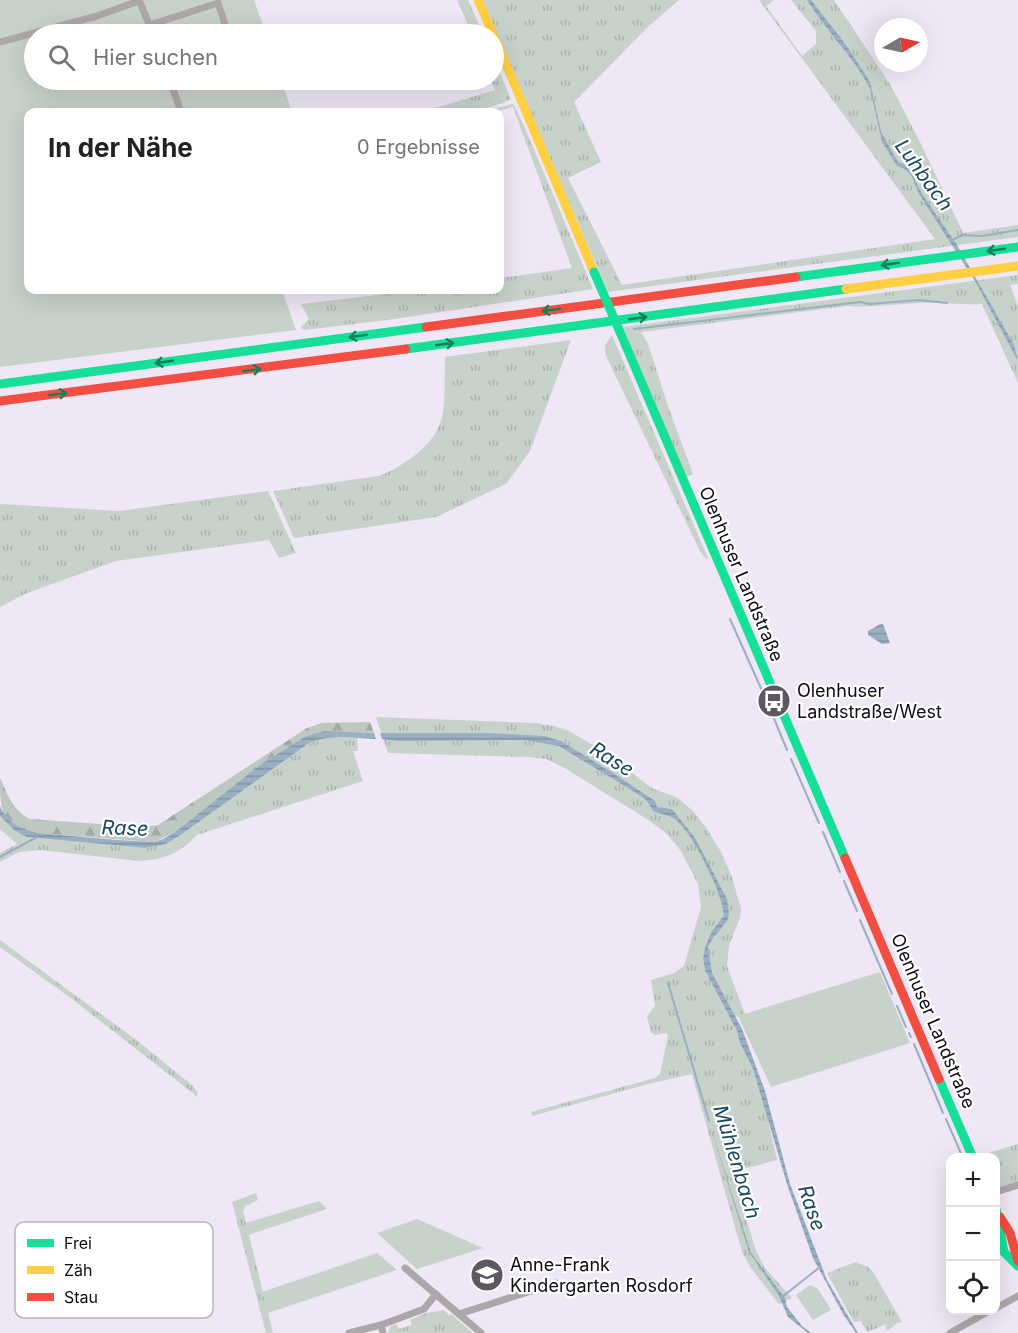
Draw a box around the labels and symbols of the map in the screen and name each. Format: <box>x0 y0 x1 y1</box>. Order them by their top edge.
north arrow <box>874 18 928 72</box>
water label: Luhbach <box>890 134 958 216</box>
one-way arrow <box>986 245 1006 256</box>
one-way arrow <box>880 259 900 270</box>
one-way arrow <box>542 305 561 316</box>
one-way arrow <box>628 312 647 323</box>
one-way arrow <box>348 331 368 342</box>
one-way arrow <box>434 338 454 349</box>
one-way arrow <box>155 357 175 368</box>
one-way arrow <box>241 364 261 375</box>
one-way arrow <box>48 388 67 399</box>
street label: Olenhuser Landstraße <box>695 483 788 665</box>
place label: Olenhuser Landstraße/West <box>797 680 942 722</box>
bus stop icon: Olenhuser Landstraße/West <box>756 683 792 719</box>
water label: Rase <box>586 736 638 782</box>
water label: Rase <box>101 815 149 841</box>
street label: Olenhuser Landstraße <box>887 930 980 1112</box>
water label: Mühlenbach <box>708 1102 766 1222</box>
water label: Rase <box>793 1182 831 1234</box>
legend <box>15 1222 213 1318</box>
text: Frei <box>64 1233 92 1253</box>
place label: Anne-Frank Kindergarten Rosdorf <box>510 1254 693 1296</box>
school or university icon: Anne-Frank Kindergarten Rosdorf <box>469 1257 505 1293</box>
text: Zäh <box>64 1260 93 1280</box>
text: Stau <box>64 1287 98 1307</box>

